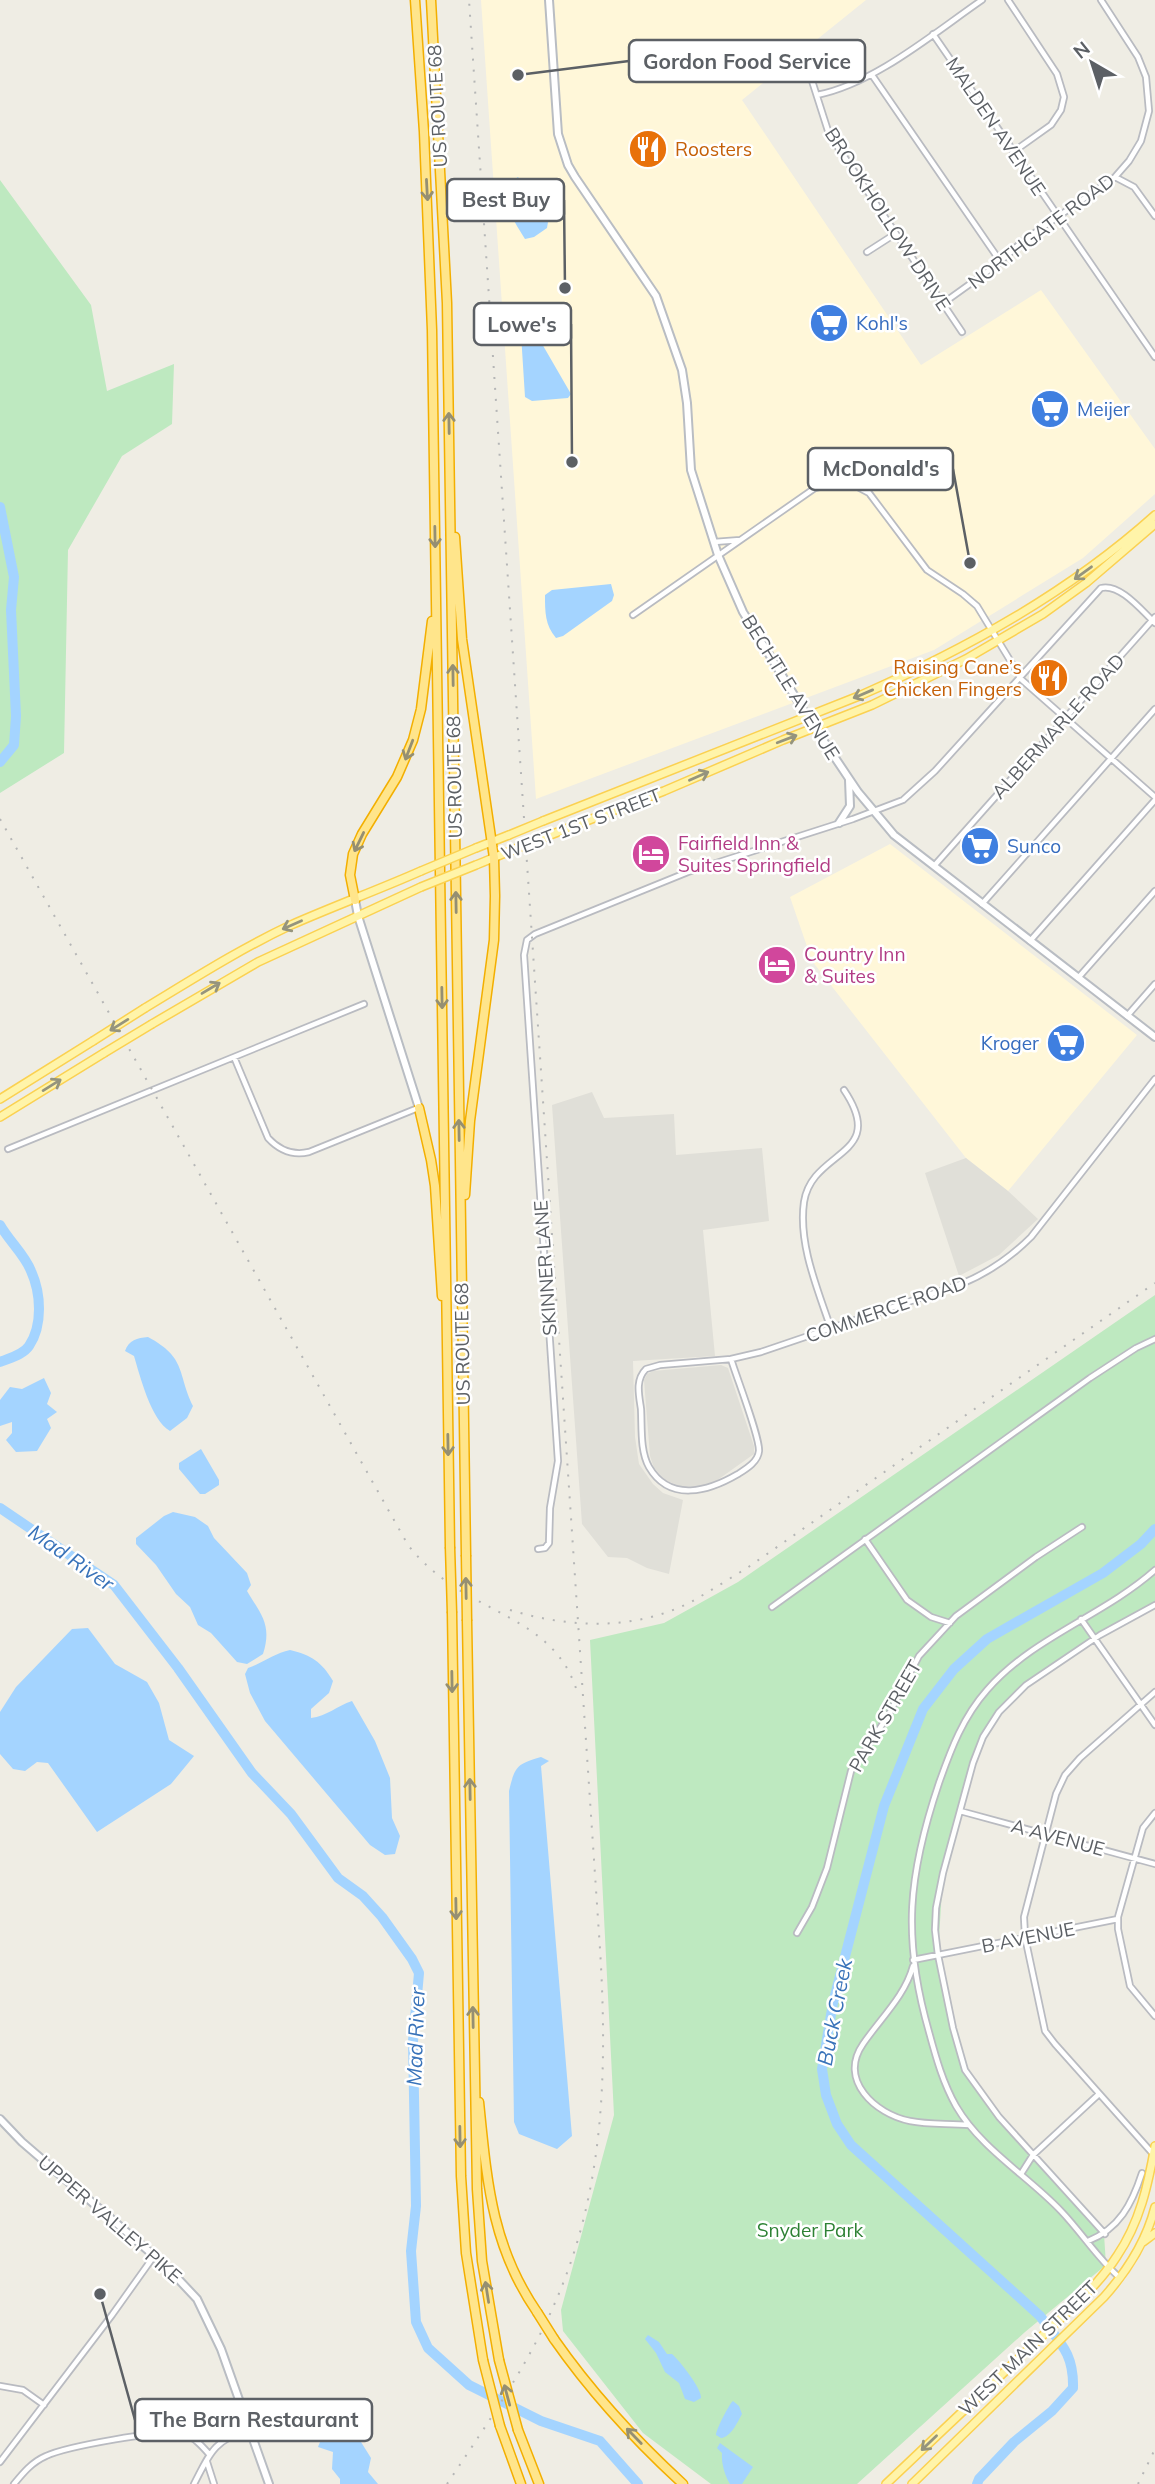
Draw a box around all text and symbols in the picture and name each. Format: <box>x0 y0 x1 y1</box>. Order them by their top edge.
north arrow <box>1057 28 1127 98</box>
text: N <box>1068 36 1094 64</box>
callout: Gordon Food Service <box>629 40 865 82</box>
street label: US ROUTE 68 <box>422 44 452 168</box>
text: Gordon Food Service <box>643 48 851 74</box>
street label: MALDEN AVENUE <box>941 52 1051 200</box>
street label: BROOKHOLLOW DRIVE <box>820 123 956 315</box>
restaurant icon: Roosters <box>627 128 669 170</box>
place label: Roosters <box>675 137 752 161</box>
street label: NORTHGATE ROAD <box>963 168 1119 294</box>
one-way arrow <box>420 179 433 202</box>
callout: Best Buy <box>447 179 564 221</box>
text: Best Buy <box>462 186 551 212</box>
supermarket icon: Kohl's <box>808 302 850 344</box>
callout: Lowe's <box>474 303 571 345</box>
text: Lowe's <box>487 311 557 337</box>
place label: Kohl's <box>856 311 908 335</box>
supermarket icon: Meijer <box>1029 388 1071 430</box>
place label: Meijer <box>1077 397 1130 421</box>
one-way arrow <box>442 411 455 434</box>
callout: McDonald's <box>808 448 953 490</box>
text: McDonald's <box>822 455 940 481</box>
one-way arrow <box>428 525 442 548</box>
one-way arrow <box>1074 566 1093 580</box>
street label: BECHTLE AVENUE <box>737 610 845 764</box>
street label: ALBERMARLE ROAD <box>986 648 1130 804</box>
place label: Raising Cane’s Chicken Fingers <box>884 655 1022 701</box>
restaurant icon: Raising Cane’s Chicken Fingers <box>1028 657 1070 699</box>
one-way arrow <box>446 663 459 686</box>
one-way arrow <box>852 688 874 701</box>
street label: US ROUTE 68 <box>441 715 467 839</box>
one-way arrow <box>776 731 797 744</box>
one-way arrow <box>401 738 414 760</box>
one-way arrow <box>688 769 709 782</box>
street label: WEST 1ST STREET <box>498 782 665 866</box>
supermarket icon: Sunco <box>959 825 1001 867</box>
one-way arrow <box>352 831 365 852</box>
place label: Fairfield Inn & Suites Springfield <box>678 831 831 877</box>
hotel icon: Fairfield Inn & Suites Springfield <box>630 833 672 875</box>
place label: Sunco <box>1007 834 1061 858</box>
one-way arrow <box>449 891 463 914</box>
one-way arrow <box>282 919 303 932</box>
place label: Country Inn & Suites <box>804 942 906 988</box>
hotel icon: Country Inn & Suites <box>756 944 798 986</box>
one-way arrow <box>200 981 220 995</box>
one-way arrow <box>435 986 449 1009</box>
one-way arrow <box>110 1017 129 1032</box>
supermarket icon: Kroger <box>1045 1022 1087 1064</box>
place label: Kroger <box>981 1031 1039 1055</box>
one-way arrow <box>42 1078 62 1092</box>
one-way arrow <box>452 1118 466 1141</box>
street label: SKINNER LANE <box>528 1199 562 1337</box>
street label: COMMERCE ROAD <box>802 1270 970 1348</box>
street label: US ROUTE 68 <box>449 1282 475 1406</box>
one-way arrow <box>442 1434 455 1457</box>
water label: Mad River <box>24 1518 120 1597</box>
one-way arrow <box>460 1577 473 1600</box>
street label: PARK STREET <box>843 1655 927 1776</box>
one-way arrow <box>446 1670 459 1693</box>
one-way arrow <box>463 1778 476 1801</box>
street label: A AVENUE <box>1009 1813 1107 1861</box>
one-way arrow <box>449 1897 463 1920</box>
street label: B AVENUE <box>979 1916 1077 1958</box>
water label: Buck Creek <box>811 1955 857 2068</box>
water label: Mad River <box>400 1986 430 2087</box>
one-way arrow <box>466 2005 480 2028</box>
one-way arrow <box>453 2125 466 2148</box>
street label: UPPER VALLEY PIKE <box>33 2150 187 2288</box>
park label: Snyder Park <box>757 2218 863 2242</box>
street label: WEST MAIN STREET <box>953 2275 1103 2421</box>
one-way arrow <box>480 2282 493 2304</box>
one-way arrow <box>500 2384 513 2407</box>
callout: The Barn Restaurant <box>135 2399 372 2441</box>
text: The Barn Restaurant <box>150 2406 358 2432</box>
one-way arrow <box>626 2427 642 2445</box>
one-way arrow <box>921 2434 938 2451</box>

